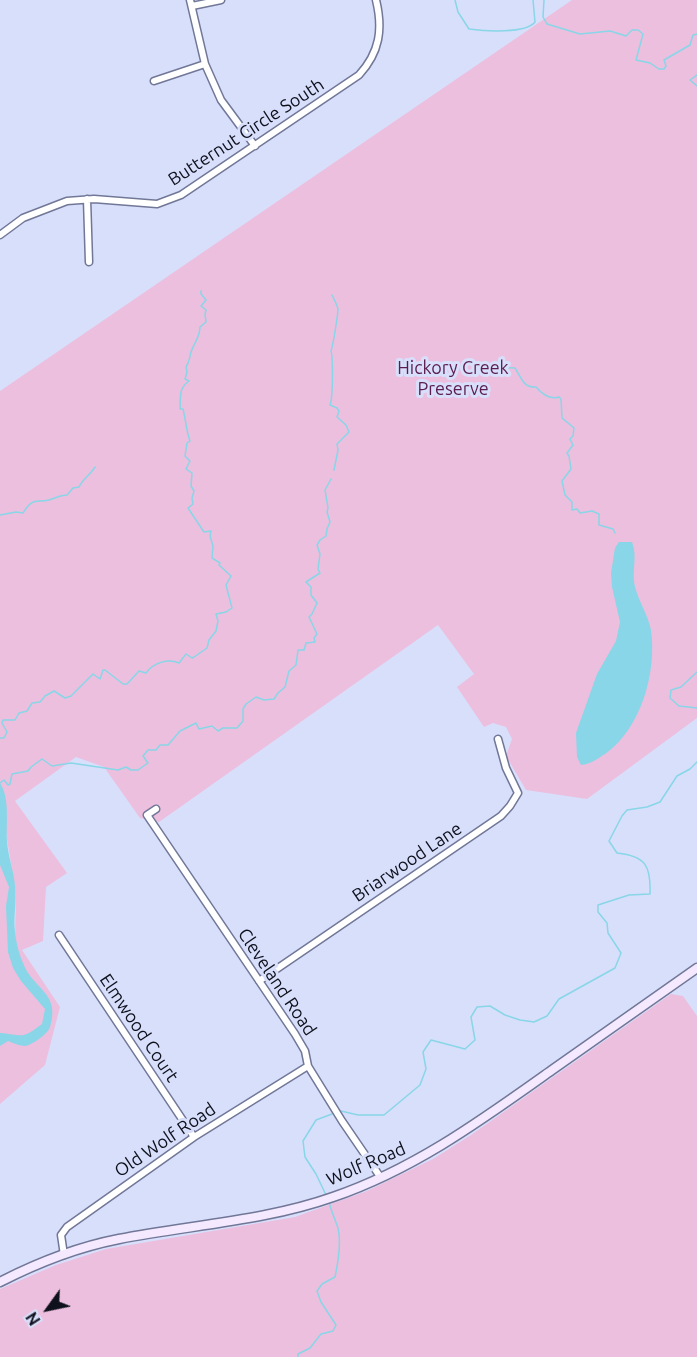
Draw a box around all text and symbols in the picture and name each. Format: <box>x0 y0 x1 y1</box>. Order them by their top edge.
street label: Butternut Circle South <box>164 74 328 190</box>
park label: Hickory Creek Preserve <box>397 357 509 400</box>
street label: Briarwood Lane <box>348 817 466 907</box>
street label: Cleveland Road <box>233 924 321 1040</box>
street label: Elmwood Court <box>95 970 183 1086</box>
street label: Old Wolf Road <box>110 1098 220 1182</box>
street label: Wolf Road <box>323 1138 409 1190</box>
north arrow <box>18 1279 78 1339</box>
text: N <box>22 1309 44 1329</box>

